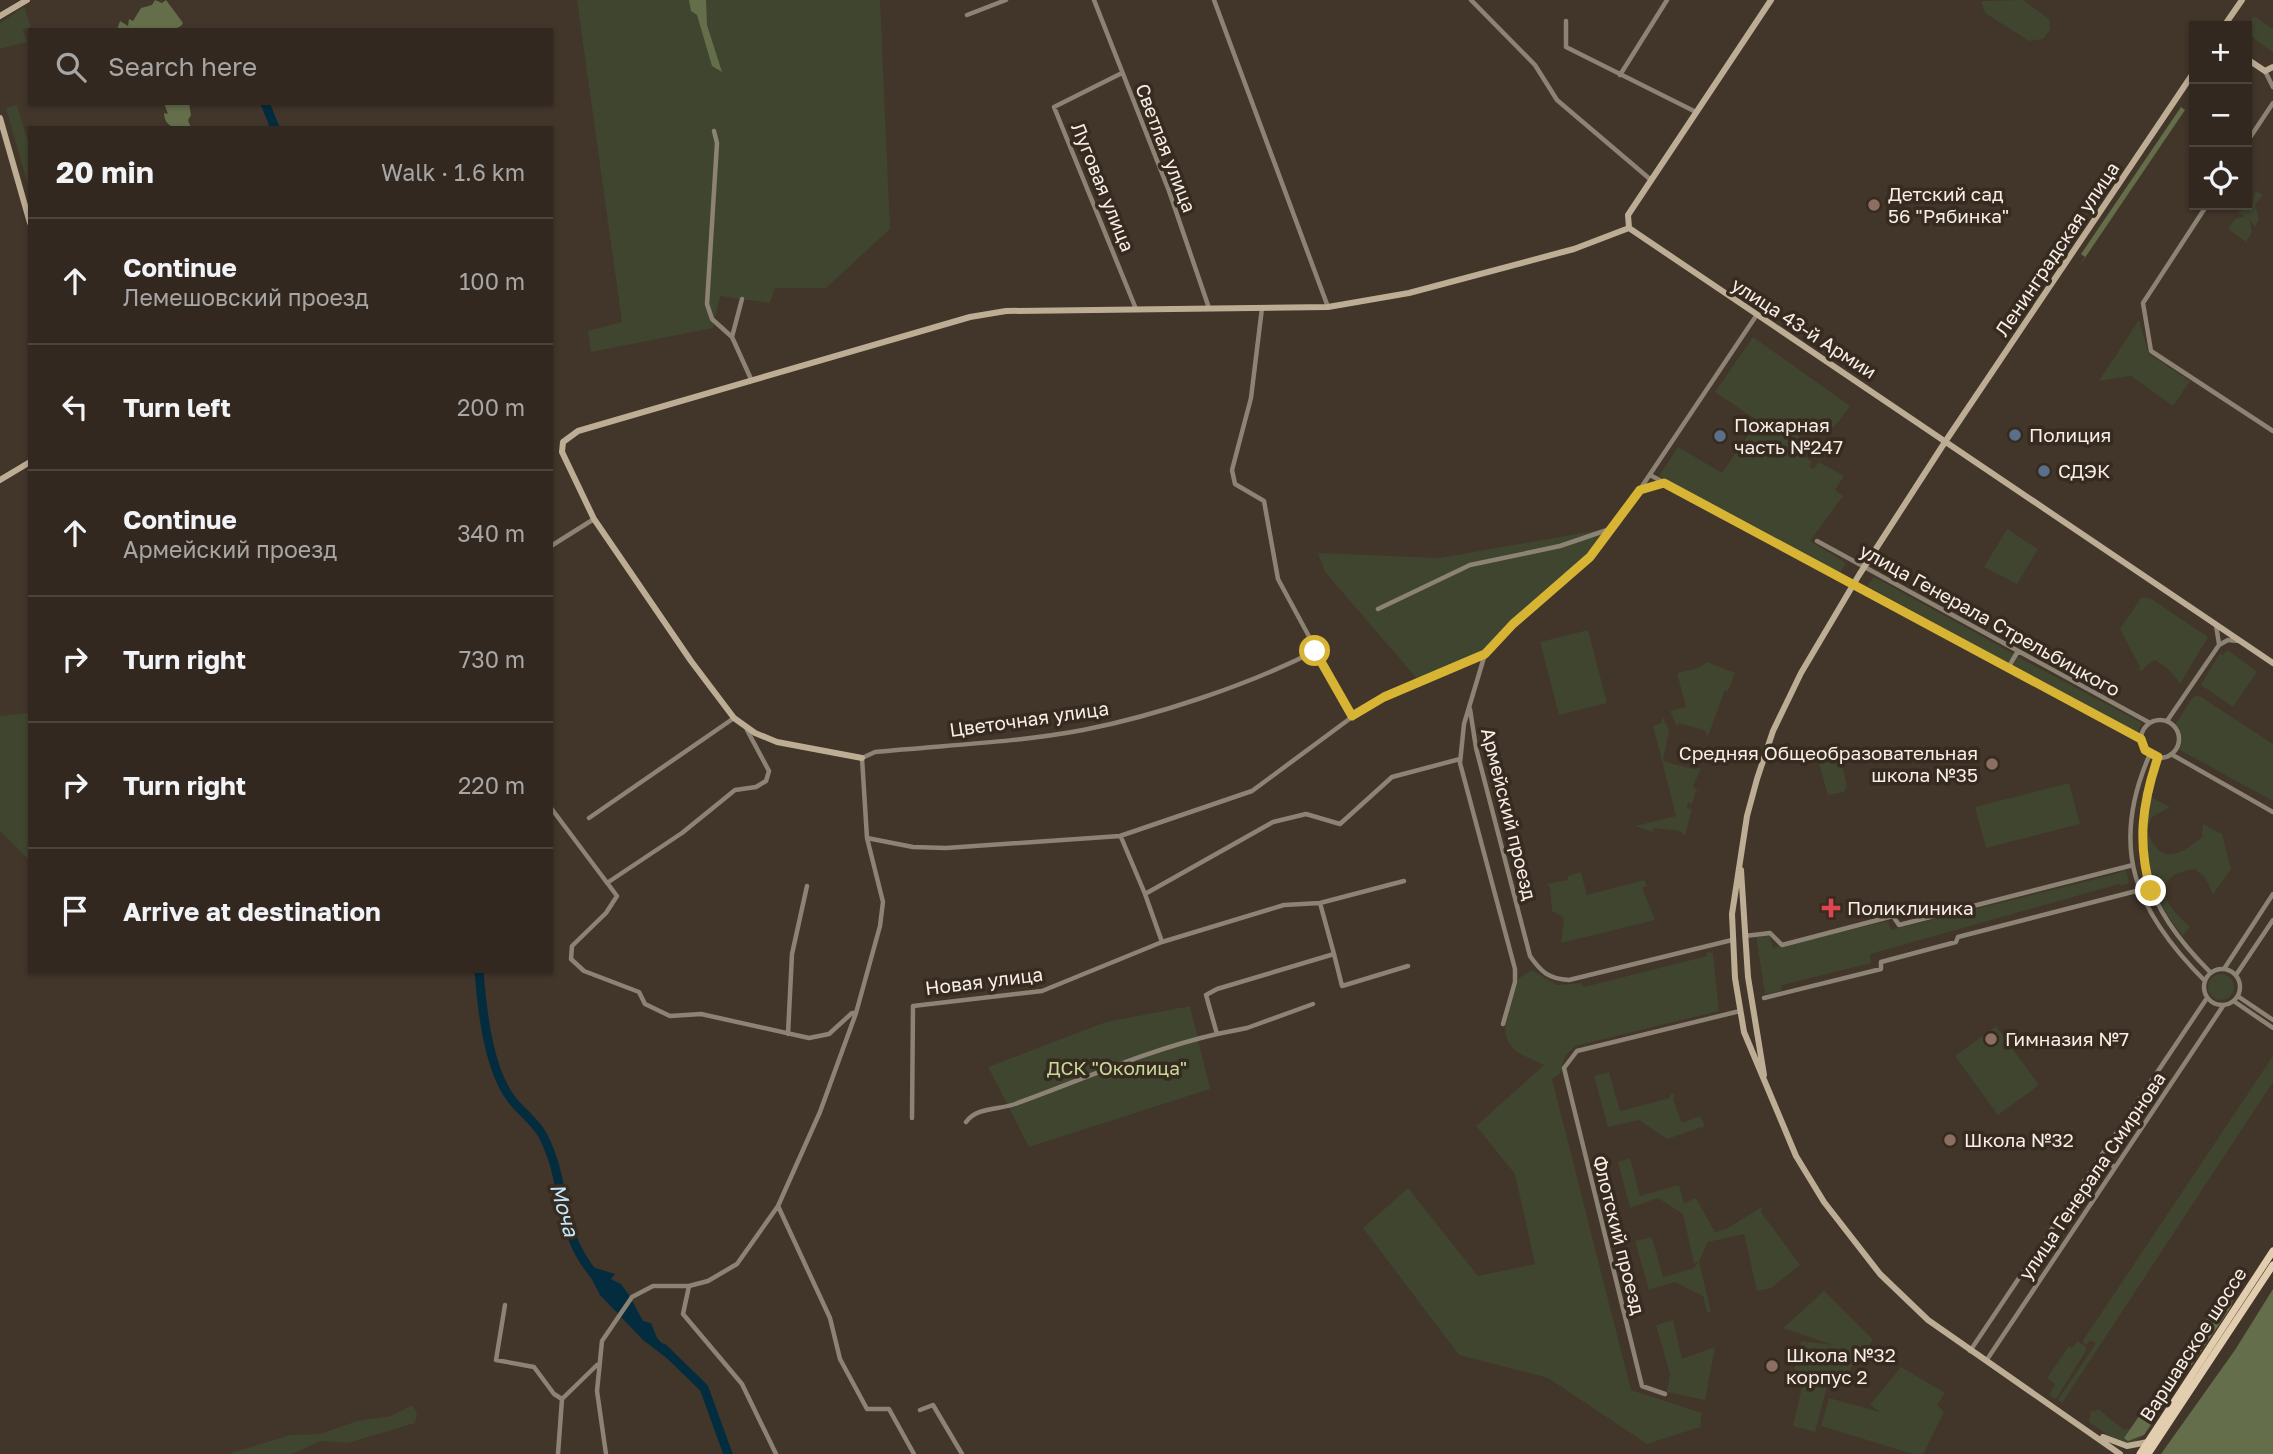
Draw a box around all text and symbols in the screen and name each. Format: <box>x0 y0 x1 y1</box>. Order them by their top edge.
map controls <box>2189 21 2252 210</box>
button: + <box>2189 21 2252 84</box>
search box <box>28 28 553 105</box>
icon: search <box>52 48 90 86</box>
text: Search here <box>108 51 257 82</box>
street label: Светлая улица <box>1131 80 1202 215</box>
button: − <box>2189 84 2252 147</box>
street label: Луговая улица <box>1067 119 1140 255</box>
button: locate <box>2189 147 2252 210</box>
text: 20 min <box>56 154 154 190</box>
street label: Ленинградская улица <box>1990 157 2123 340</box>
text: Walk · 1.6 km <box>381 158 525 186</box>
place label: Детский сад 56 "Рябинка" <box>1888 182 2009 227</box>
marker: Детский сад 56 "Рябинка" <box>1866 197 1882 213</box>
text: Continue <box>123 252 237 283</box>
icon: ahead <box>56 262 94 300</box>
text: 100 m <box>459 267 525 295</box>
street label: улица 43-й Армии <box>1728 272 1881 383</box>
text: Лемешовский проезд <box>123 283 369 311</box>
icon: left <box>56 388 94 426</box>
text: Turn left <box>123 392 231 423</box>
text: 200 m <box>457 393 525 421</box>
place label: Пожарная часть №247 <box>1734 413 1843 458</box>
place label: Полиция <box>2029 423 2111 446</box>
marker: Полиция <box>2007 427 2023 443</box>
marker: Пожарная часть №247 <box>1712 428 1728 444</box>
place label: СДЭК <box>2058 459 2110 482</box>
marker: СДЭК <box>2036 463 2052 479</box>
text: Continue <box>123 504 237 535</box>
icon: ahead <box>56 514 94 552</box>
text: 340 m <box>457 519 525 547</box>
text: Армейский проезд <box>123 535 337 563</box>
street label: улица Генерала Стрельбицкого <box>1856 538 2124 701</box>
route start <box>1299 635 1330 666</box>
icon: right <box>56 640 94 678</box>
text: Turn right <box>123 644 246 675</box>
text: 730 m <box>459 645 525 673</box>
street label: Цветочная улица <box>948 696 1110 741</box>
street label: Армейский проезд <box>1477 725 1542 903</box>
place label: Средняя Общеобразовательная школа №35 <box>1679 741 1978 786</box>
marker: Средняя Общеобразовательная школа №35 <box>1984 756 2000 772</box>
icon: right <box>56 766 94 804</box>
text: Turn right <box>123 770 246 801</box>
text: 220 m <box>458 771 525 799</box>
route end <box>2135 875 2166 906</box>
icon: arrive <box>56 892 94 930</box>
text: Arrive at destination <box>123 896 381 927</box>
place label: Поликлиника <box>1847 896 1974 919</box>
marker: Поликлиника <box>1821 898 1841 918</box>
street label: Новая улица <box>924 962 1044 999</box>
place label: Гимназия №7 <box>2005 1027 2129 1050</box>
marker: Гимназия №7 <box>1983 1031 1999 1047</box>
park label: ДСК "Околица" <box>1047 1056 1187 1079</box>
street label: улица Генерала Смирнова <box>2013 1067 2170 1284</box>
place label: Школа №32 <box>1964 1128 2074 1151</box>
marker: Школа №32 <box>1942 1132 1958 1148</box>
street label: Флотский проезд <box>1589 1153 1651 1317</box>
water label: Моча <box>545 1180 585 1240</box>
street label: Варшавское шоссе <box>2134 1263 2251 1425</box>
place label: Школа №32 корпус 2 <box>1786 1343 1896 1388</box>
marker: Школа №32 корпус 2 <box>1764 1358 1780 1374</box>

